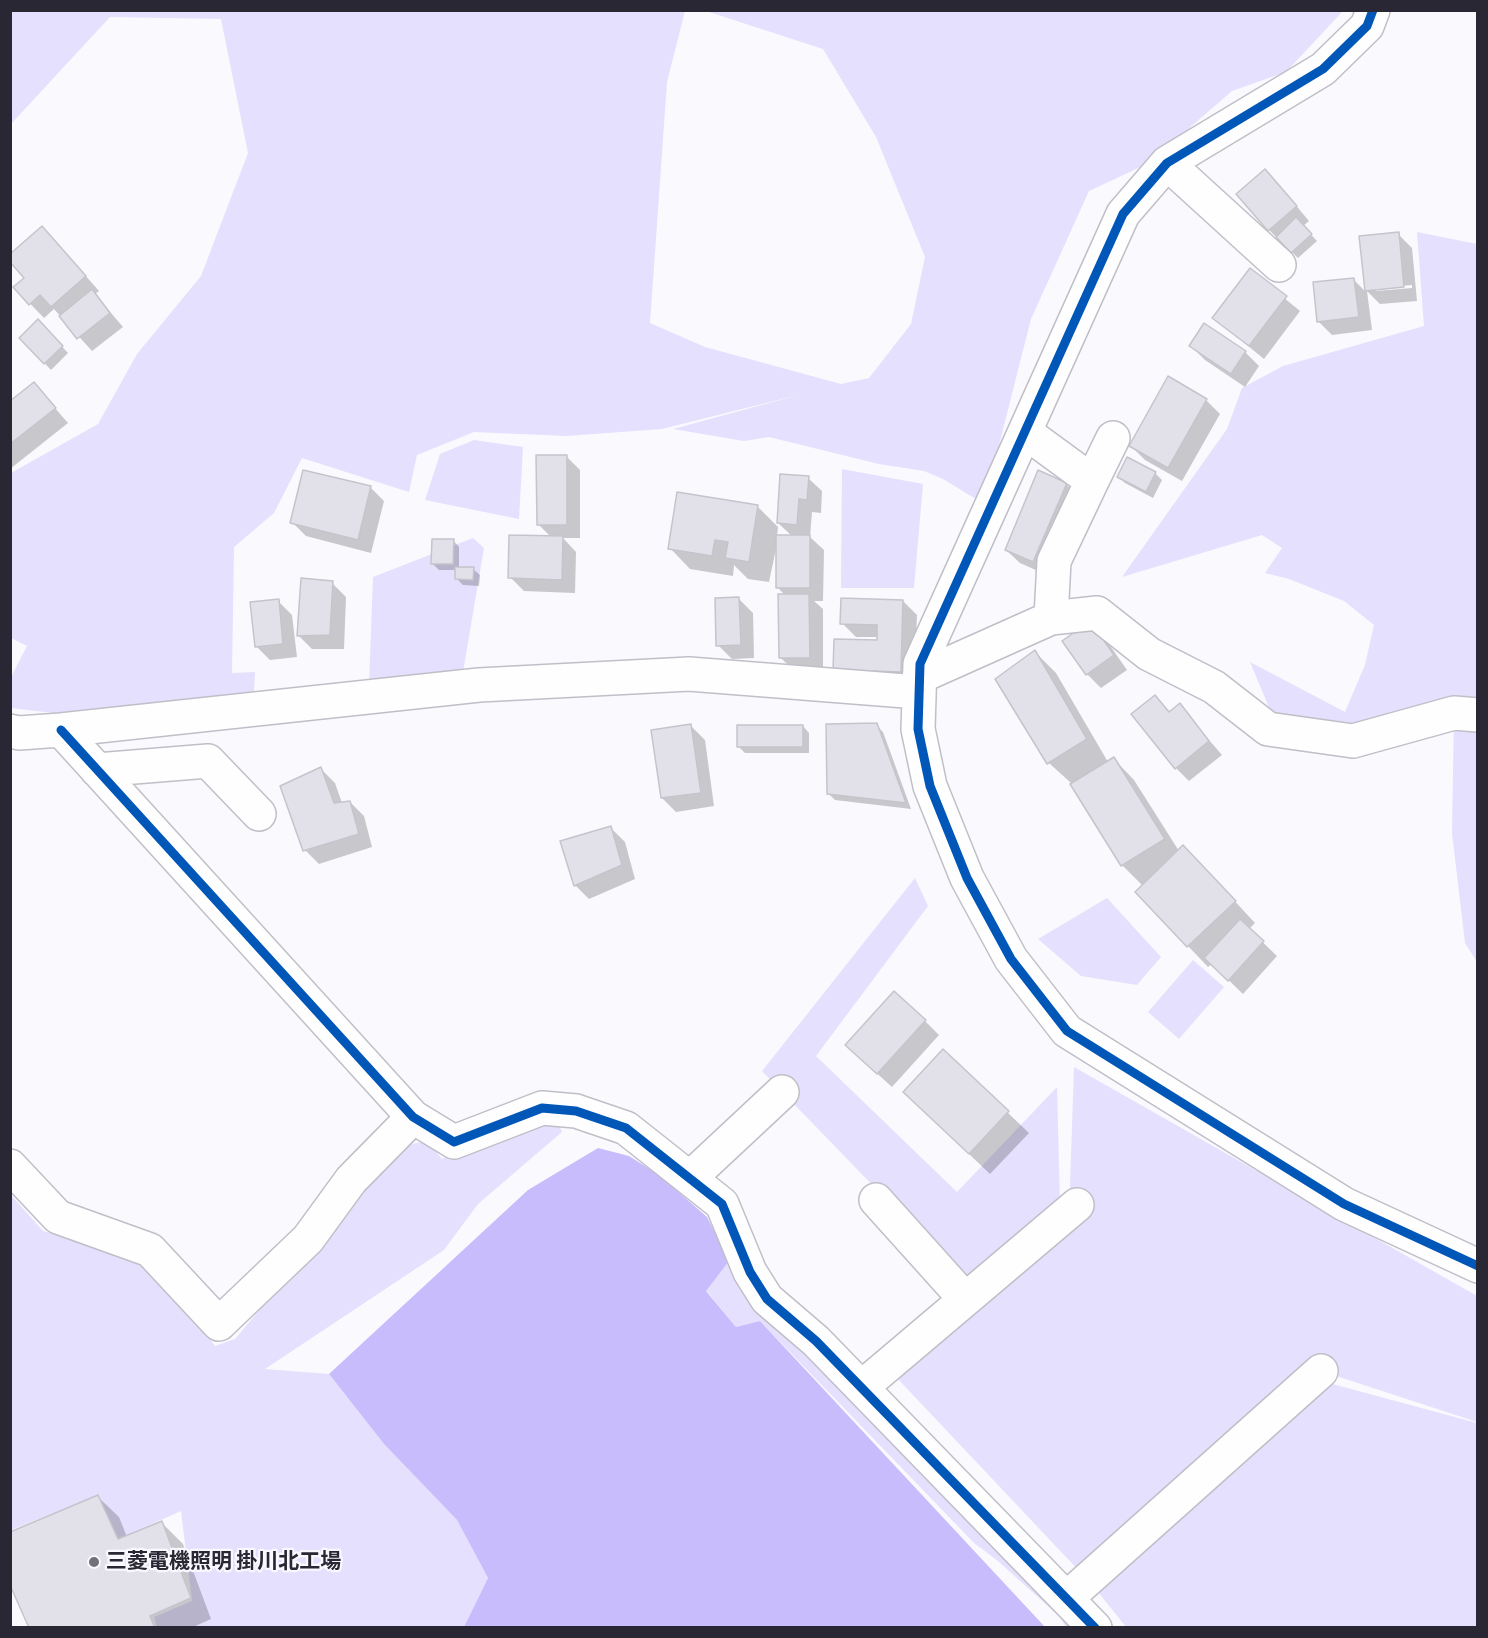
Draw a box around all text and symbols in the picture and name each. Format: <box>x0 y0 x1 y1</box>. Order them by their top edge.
place label: 三菱電機照明 掛川北工場 <box>106 1549 341 1575</box>
marker: 三菱電機照明 掛川北工場 <box>87 1555 101 1569</box>

